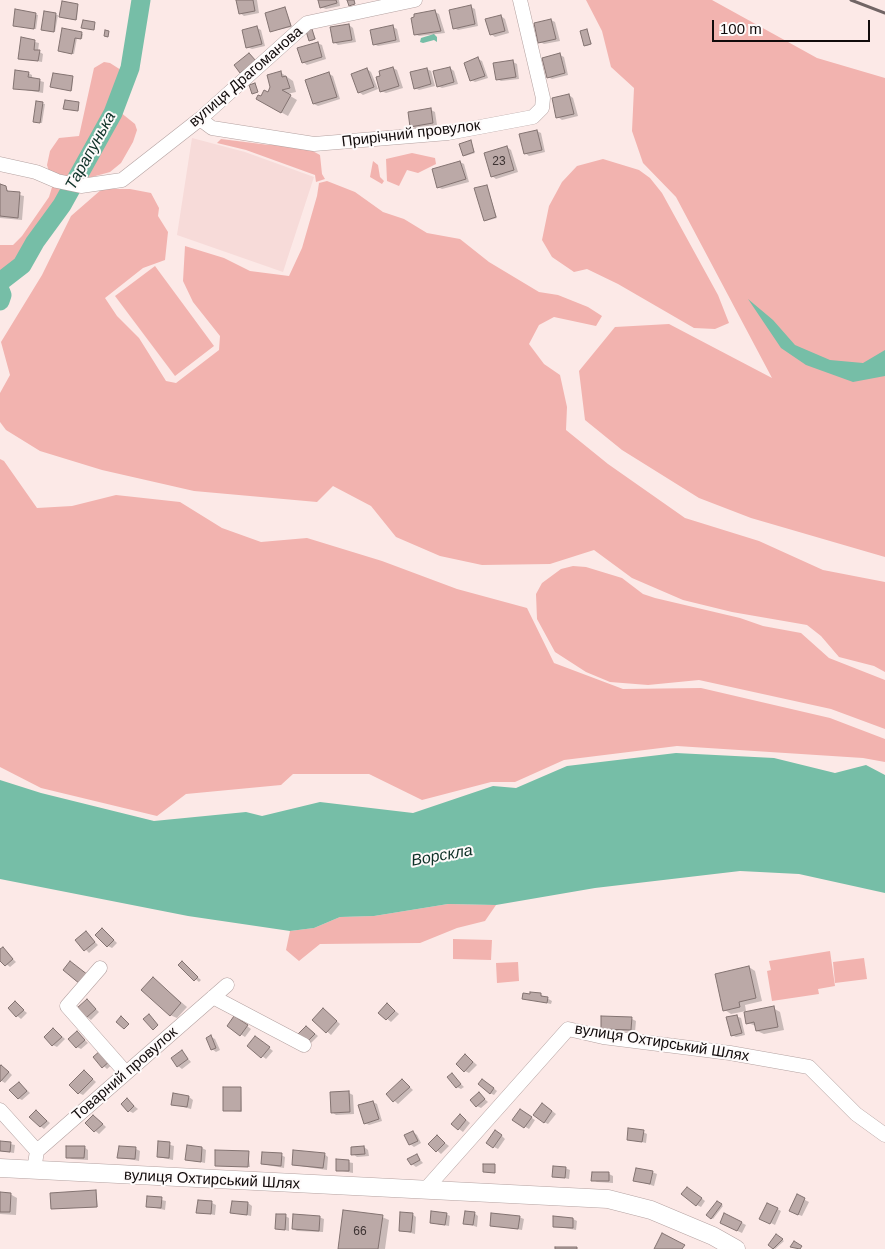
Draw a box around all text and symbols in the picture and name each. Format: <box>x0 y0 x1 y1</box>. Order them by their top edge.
scale bar <box>715 10 872 42</box>
text: 100 m <box>720 20 762 37</box>
street label: вулиця Драгоманова <box>186 23 306 131</box>
water label: Тарапунька <box>62 109 120 193</box>
street label: Прирічний провулок <box>341 117 481 151</box>
house number: 23 <box>492 155 506 169</box>
water label: Ворскла <box>410 841 474 871</box>
street label: вулиця Охтирський Шлях <box>574 1020 750 1066</box>
street label: Товарний провулок <box>69 1023 181 1125</box>
street label: вулиця Охтирський Шлях <box>124 1166 300 1194</box>
house number: 66 <box>353 1225 367 1239</box>

